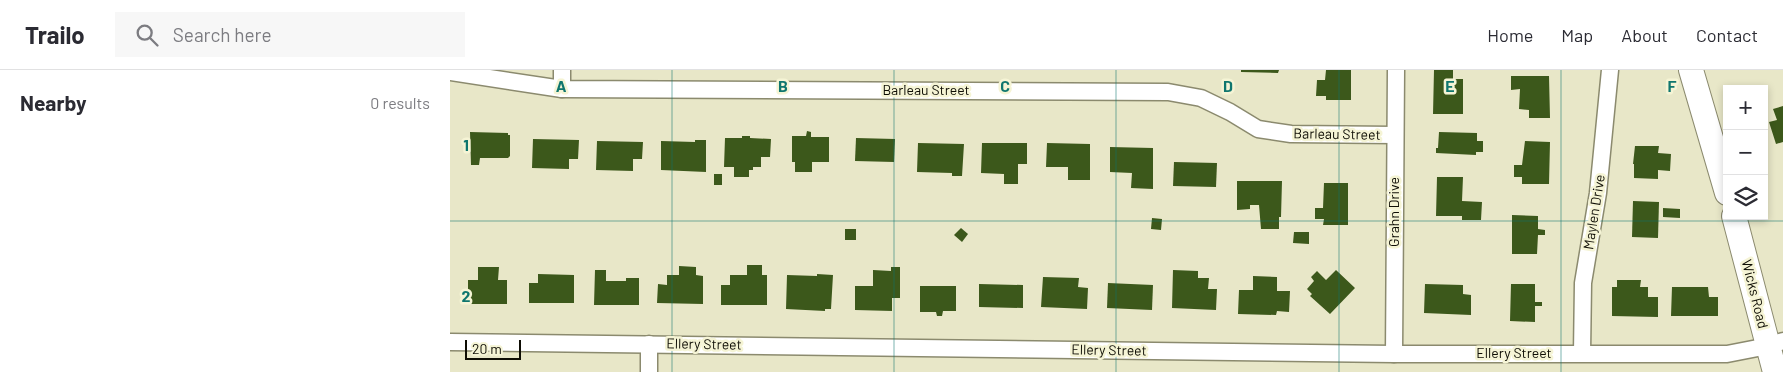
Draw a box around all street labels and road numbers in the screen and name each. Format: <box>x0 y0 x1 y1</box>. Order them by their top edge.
street label: Barleau Street <box>882 81 970 98</box>
street label: Barleau Street <box>1293 124 1381 143</box>
street label: Maylen Drive <box>1579 173 1608 251</box>
street label: Grahn Drive <box>1385 177 1402 247</box>
street label: Wicks Road <box>1739 258 1772 330</box>
street label: Ellery Street <box>666 334 742 353</box>
street label: Ellery Street <box>1071 340 1147 359</box>
street label: Ellery Street <box>1476 344 1552 361</box>

